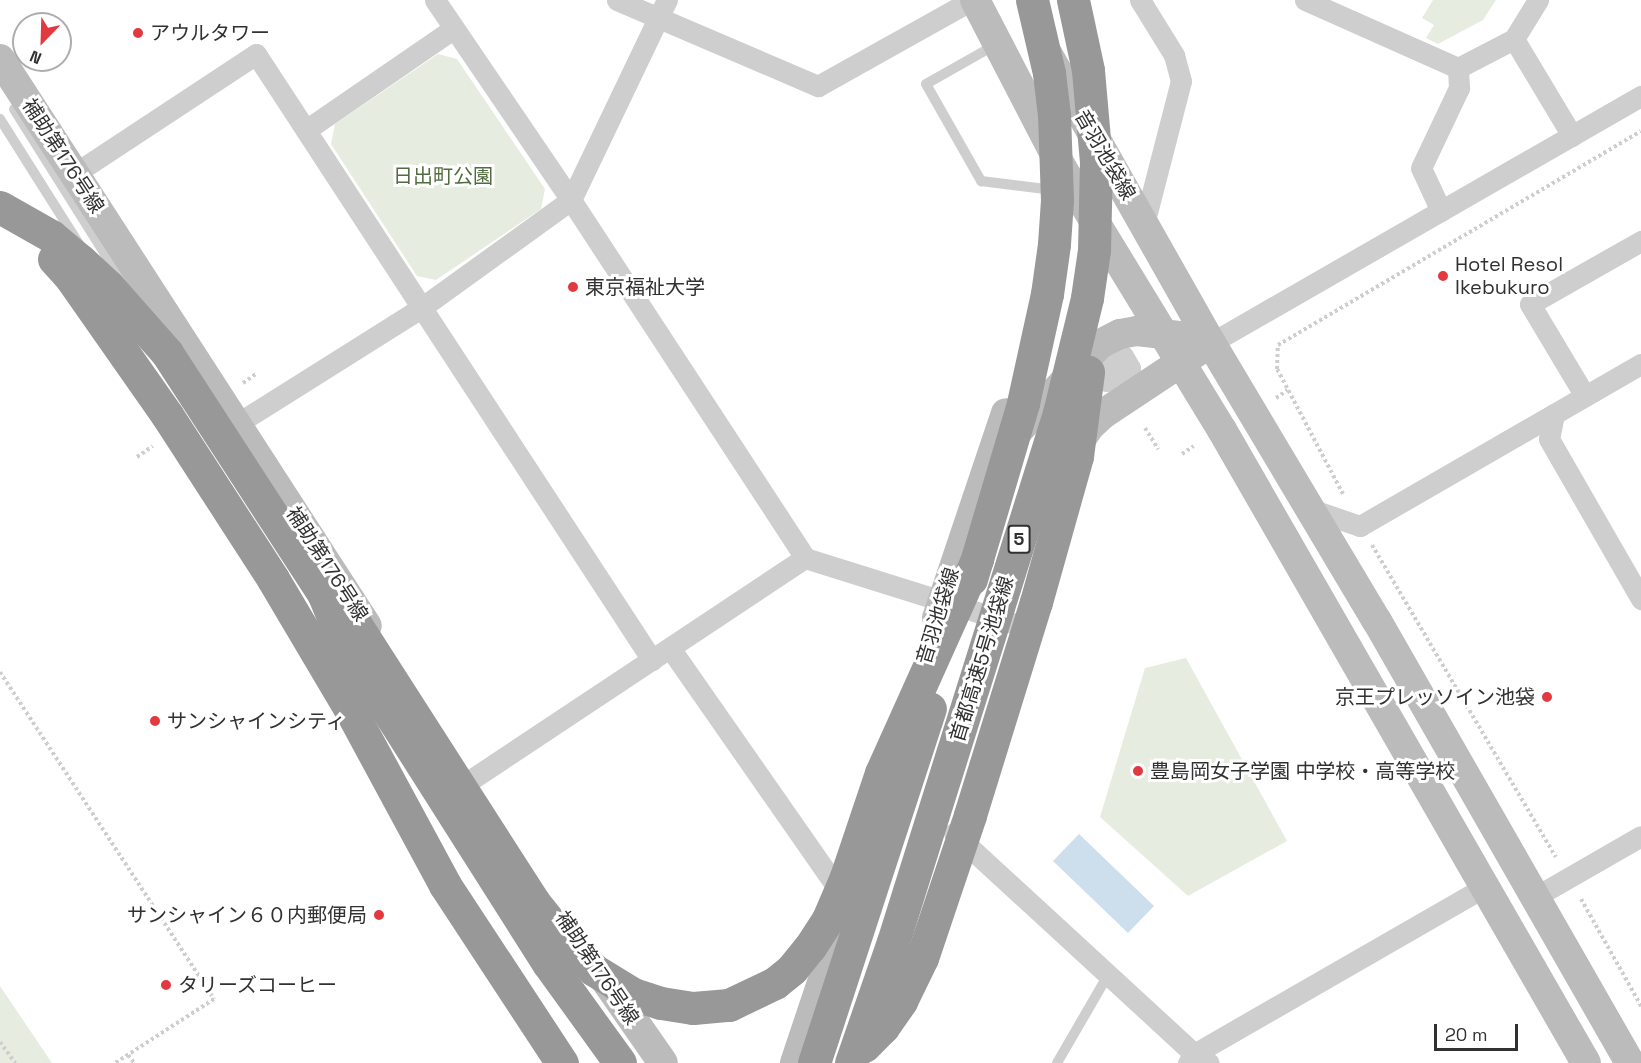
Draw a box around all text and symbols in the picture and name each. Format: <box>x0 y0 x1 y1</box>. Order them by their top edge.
north arrow <box>12 12 72 72</box>
place label: アウルタワー <box>150 21 270 45</box>
marker: アウルタワー <box>131 26 145 40</box>
text: N <box>27 45 45 69</box>
street label: 補助第176号線 <box>17 94 109 218</box>
street label: 音羽池袋線 <box>1070 106 1140 204</box>
park label: 日出町公園 <box>393 164 493 188</box>
place label: Hotel Resol Ikebukuro <box>1455 252 1563 299</box>
marker: Hotel Resol Ikebukuro <box>1436 269 1450 283</box>
place label: 東京福祉大学 <box>585 275 705 299</box>
marker: 東京福祉大学 <box>566 280 580 294</box>
street label: 補助第176号線 <box>281 502 373 626</box>
road number: 5 <box>1007 524 1031 554</box>
street label: 音羽池袋線 <box>912 565 964 667</box>
street label: 首都高速5号池袋線 <box>945 573 1019 745</box>
place label: 京王プレッソイン池袋 <box>1335 685 1535 709</box>
marker: 京王プレッソイン池袋 <box>1540 690 1554 704</box>
place label: サンシャインシティ <box>167 709 347 733</box>
marker: サンシャインシティ <box>148 714 162 728</box>
place label: 豊島岡女子学園 中学校・高等学校 <box>1150 759 1455 783</box>
marker: 豊島岡女子学園 中学校・高等学校 <box>1131 764 1145 778</box>
place label: サンシャイン６０内郵便局 <box>127 903 367 927</box>
street label: 補助第176号線 <box>550 907 644 1029</box>
marker: サンシャイン６０内郵便局 <box>372 908 386 922</box>
place label: タリーズコーヒー <box>178 973 338 997</box>
marker: タリーズコーヒー <box>159 978 173 992</box>
scale bar <box>1437 1012 1521 1050</box>
text: 20 m <box>1445 1023 1488 1046</box>

